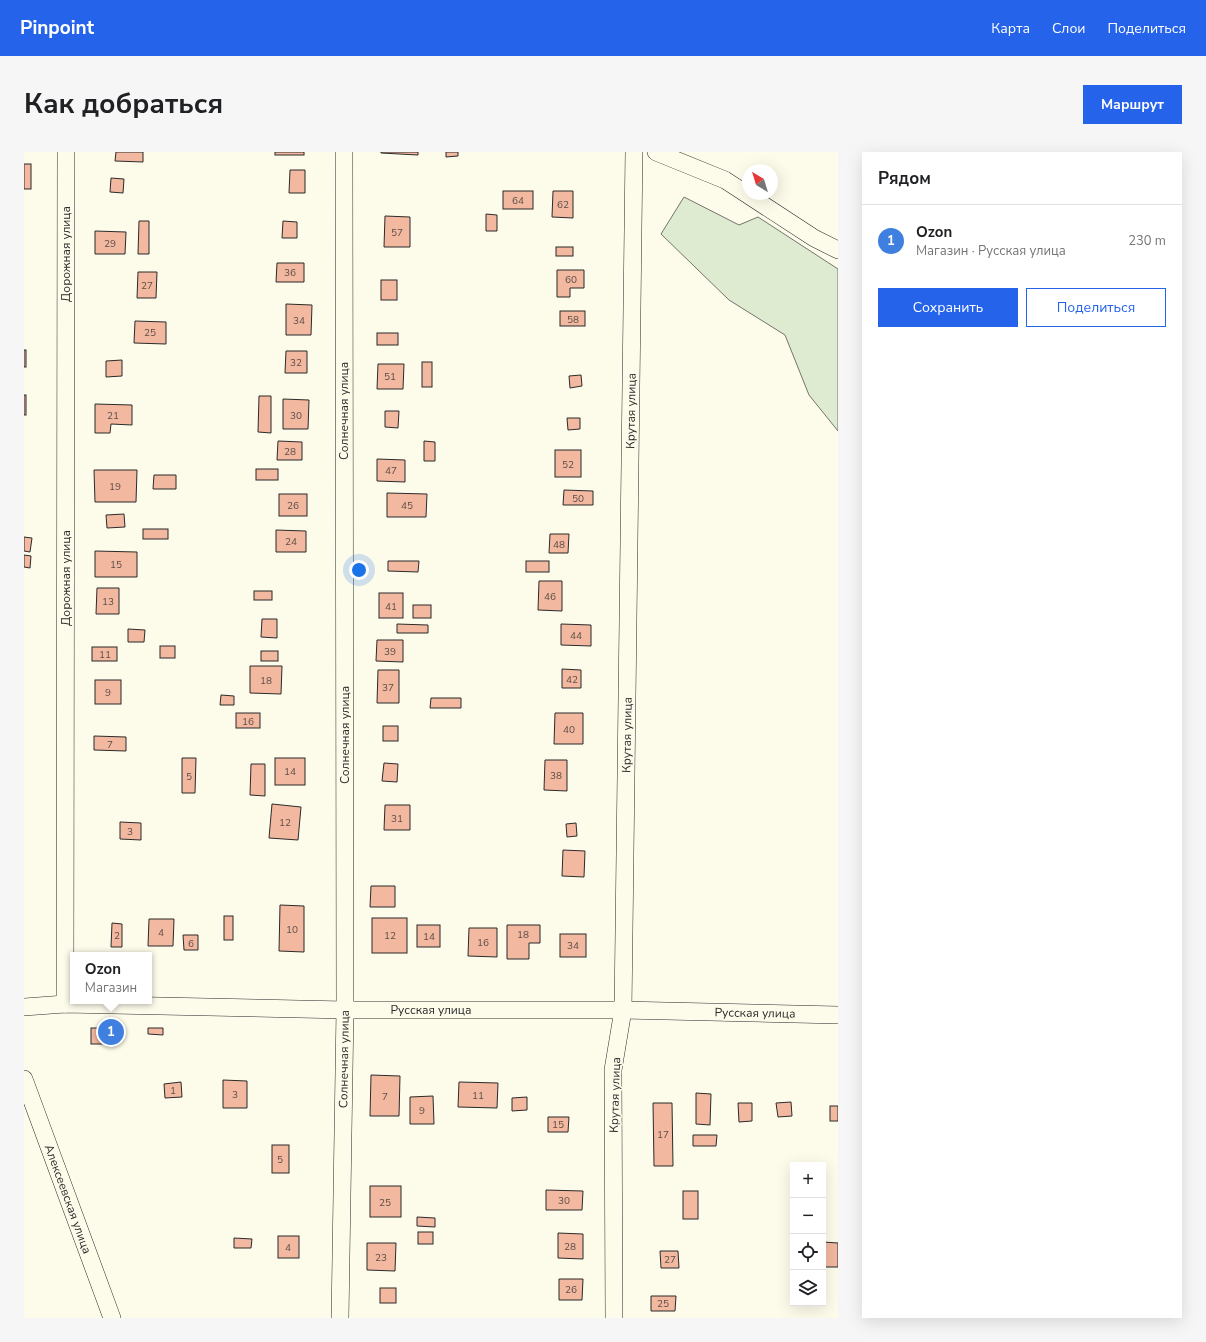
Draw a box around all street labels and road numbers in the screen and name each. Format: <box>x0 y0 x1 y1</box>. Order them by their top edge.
street label: Дорожная улица <box>58 206 74 302</box>
street label: Солнечная улица <box>336 362 352 460</box>
street label: Крутая улица <box>622 373 640 449</box>
street label: Дорожная улица <box>58 530 74 626</box>
street label: Солнечная улица <box>337 686 353 784</box>
street label: Крутая улица <box>618 697 636 773</box>
street label: Русская улица <box>391 1002 471 1018</box>
street label: Русская улица <box>714 1004 796 1022</box>
street label: Солнечная улица <box>335 1010 353 1108</box>
street label: Крутая улица <box>606 1057 624 1133</box>
street label: Алексеевская улица <box>41 1142 95 1256</box>

